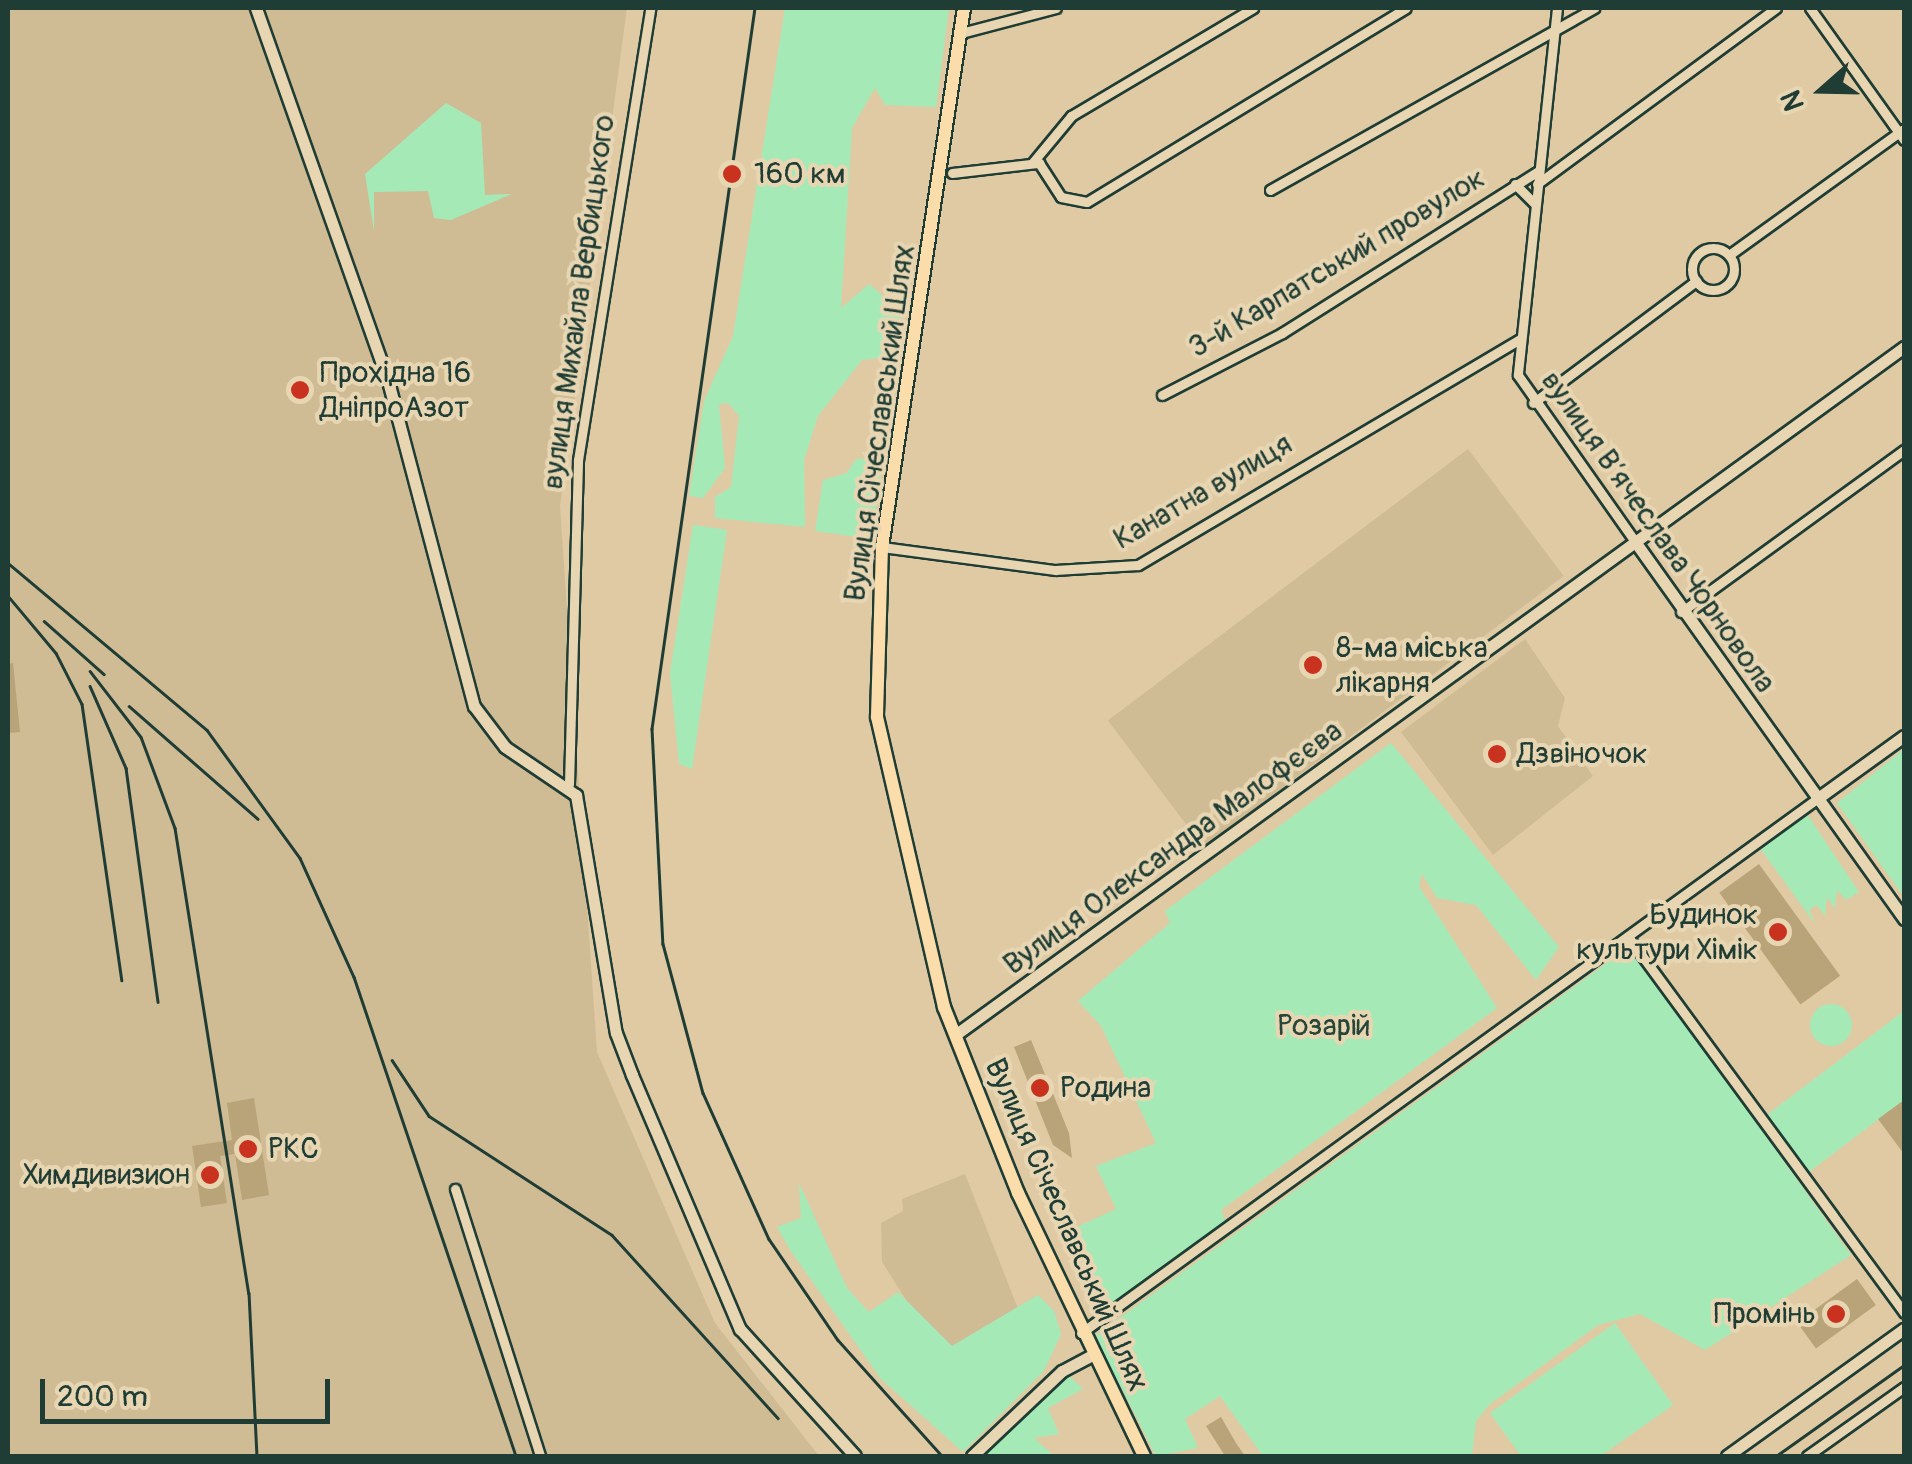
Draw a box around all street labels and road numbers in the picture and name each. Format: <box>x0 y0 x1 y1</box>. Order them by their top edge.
street label: вулиця Михайла Вербицького <box>535 112 623 492</box>
street label: 3-й Карпатський провулок <box>1182 160 1492 366</box>
street label: Вулиця Січеславський Шлях <box>837 242 923 604</box>
street label: вулиця Вʼячеслава Чорновола <box>1533 364 1783 700</box>
street label: Канатна вулиця <box>1107 426 1299 558</box>
street label: Вулиця Олександра Малофєєва <box>997 713 1349 983</box>
street label: Вулиця Січеславський Шлях <box>976 1053 1156 1397</box>

